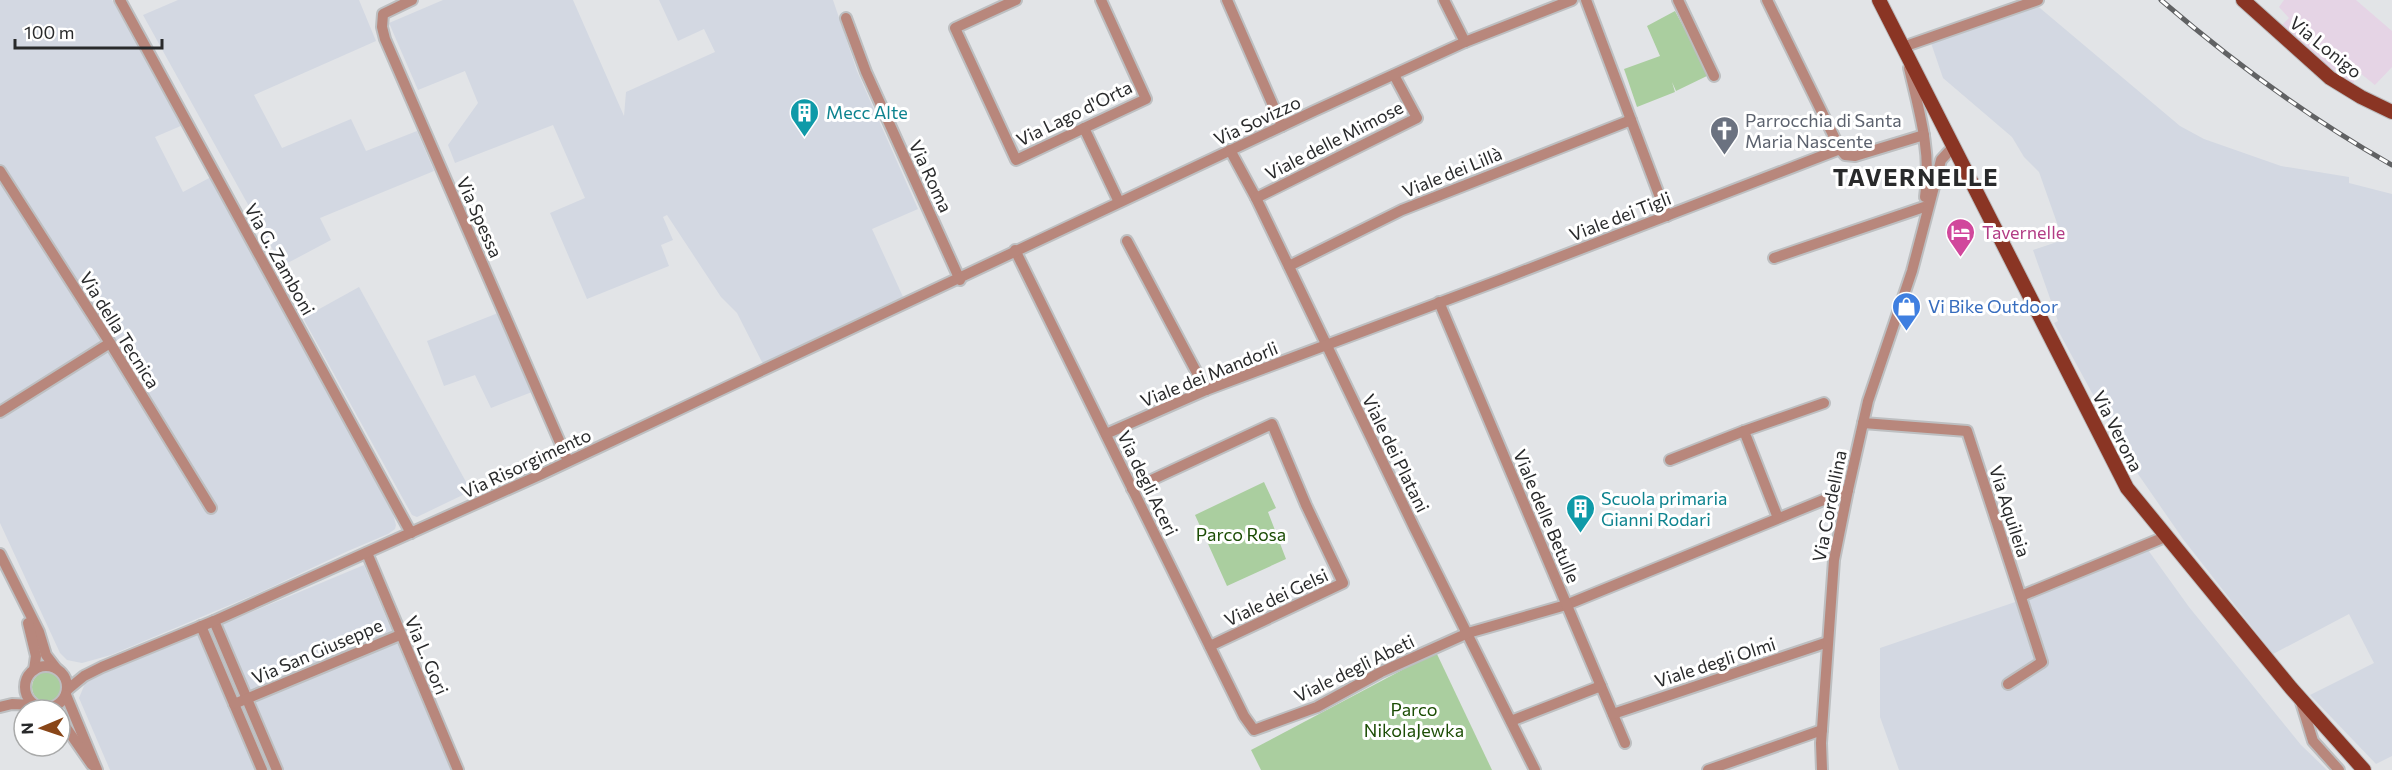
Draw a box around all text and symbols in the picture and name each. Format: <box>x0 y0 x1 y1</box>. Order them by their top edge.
street label: Via Lonigo <box>2286 11 2366 83</box>
scale bar <box>15 12 162 50</box>
text: 100 m <box>24 21 74 43</box>
street label: Via Lago d'Orta <box>1013 75 1135 151</box>
street label: Via Sovizzo <box>1210 90 1304 150</box>
building icon: Mecc Alte <box>789 96 821 138</box>
street label: Viale delle Mimose <box>1261 96 1407 184</box>
place label: Mecc Alte <box>826 101 908 123</box>
place label: Parrocchia di Santa Maria Nascente <box>1745 109 1902 152</box>
church icon: Parrocchia di Santa Maria Nascente <box>1708 114 1740 156</box>
street label: Via Roma <box>905 136 957 216</box>
street label: Viale dei Lillà <box>1399 142 1505 202</box>
district label: TAVERNELLE <box>1833 162 1999 191</box>
street label: Via Spessa <box>452 173 508 261</box>
street label: Viale dei Tigli <box>1566 187 1674 245</box>
street label: Via G. Zamboni <box>240 199 320 319</box>
hotel icon: Tavernelle <box>1945 216 1977 258</box>
place label: Tavernelle <box>1982 221 2065 243</box>
street label: Via della Tecnica <box>75 268 165 392</box>
shop icon: Vi Bike Outdoor <box>1891 290 1923 332</box>
place label: Vi Bike Outdoor <box>1928 295 2058 317</box>
street label: Viale dei Mandorli <box>1137 336 1281 412</box>
street label: Via Verona <box>2088 387 2148 475</box>
street label: Viale dei Platani <box>1358 390 1434 516</box>
street label: Via Risorgimento <box>458 423 594 503</box>
street label: Via degli Aceri <box>1113 427 1183 539</box>
street label: Viale delle Betulle <box>1509 446 1585 586</box>
street label: Via Cordellina <box>1807 448 1851 564</box>
street label: Via Aquileia <box>1985 462 2035 560</box>
place label: Scuola primaria Gianni Rodari <box>1601 487 1728 530</box>
building icon: Scuola primaria Gianni Rodari <box>1564 492 1596 534</box>
park label: Parco Rosa <box>1196 523 1286 545</box>
street label: Viale dei Gelsi <box>1221 563 1331 631</box>
street label: Via L. Gori <box>401 612 453 698</box>
street label: Via San Giuseppe <box>248 614 386 688</box>
street label: Viale degli Abeti <box>1290 629 1418 707</box>
street label: Viale degli Olmi <box>1652 632 1778 692</box>
north arrow <box>12 698 72 758</box>
park label: Parco NikolaJewka <box>1364 698 1464 741</box>
text: N <box>17 722 36 735</box>

